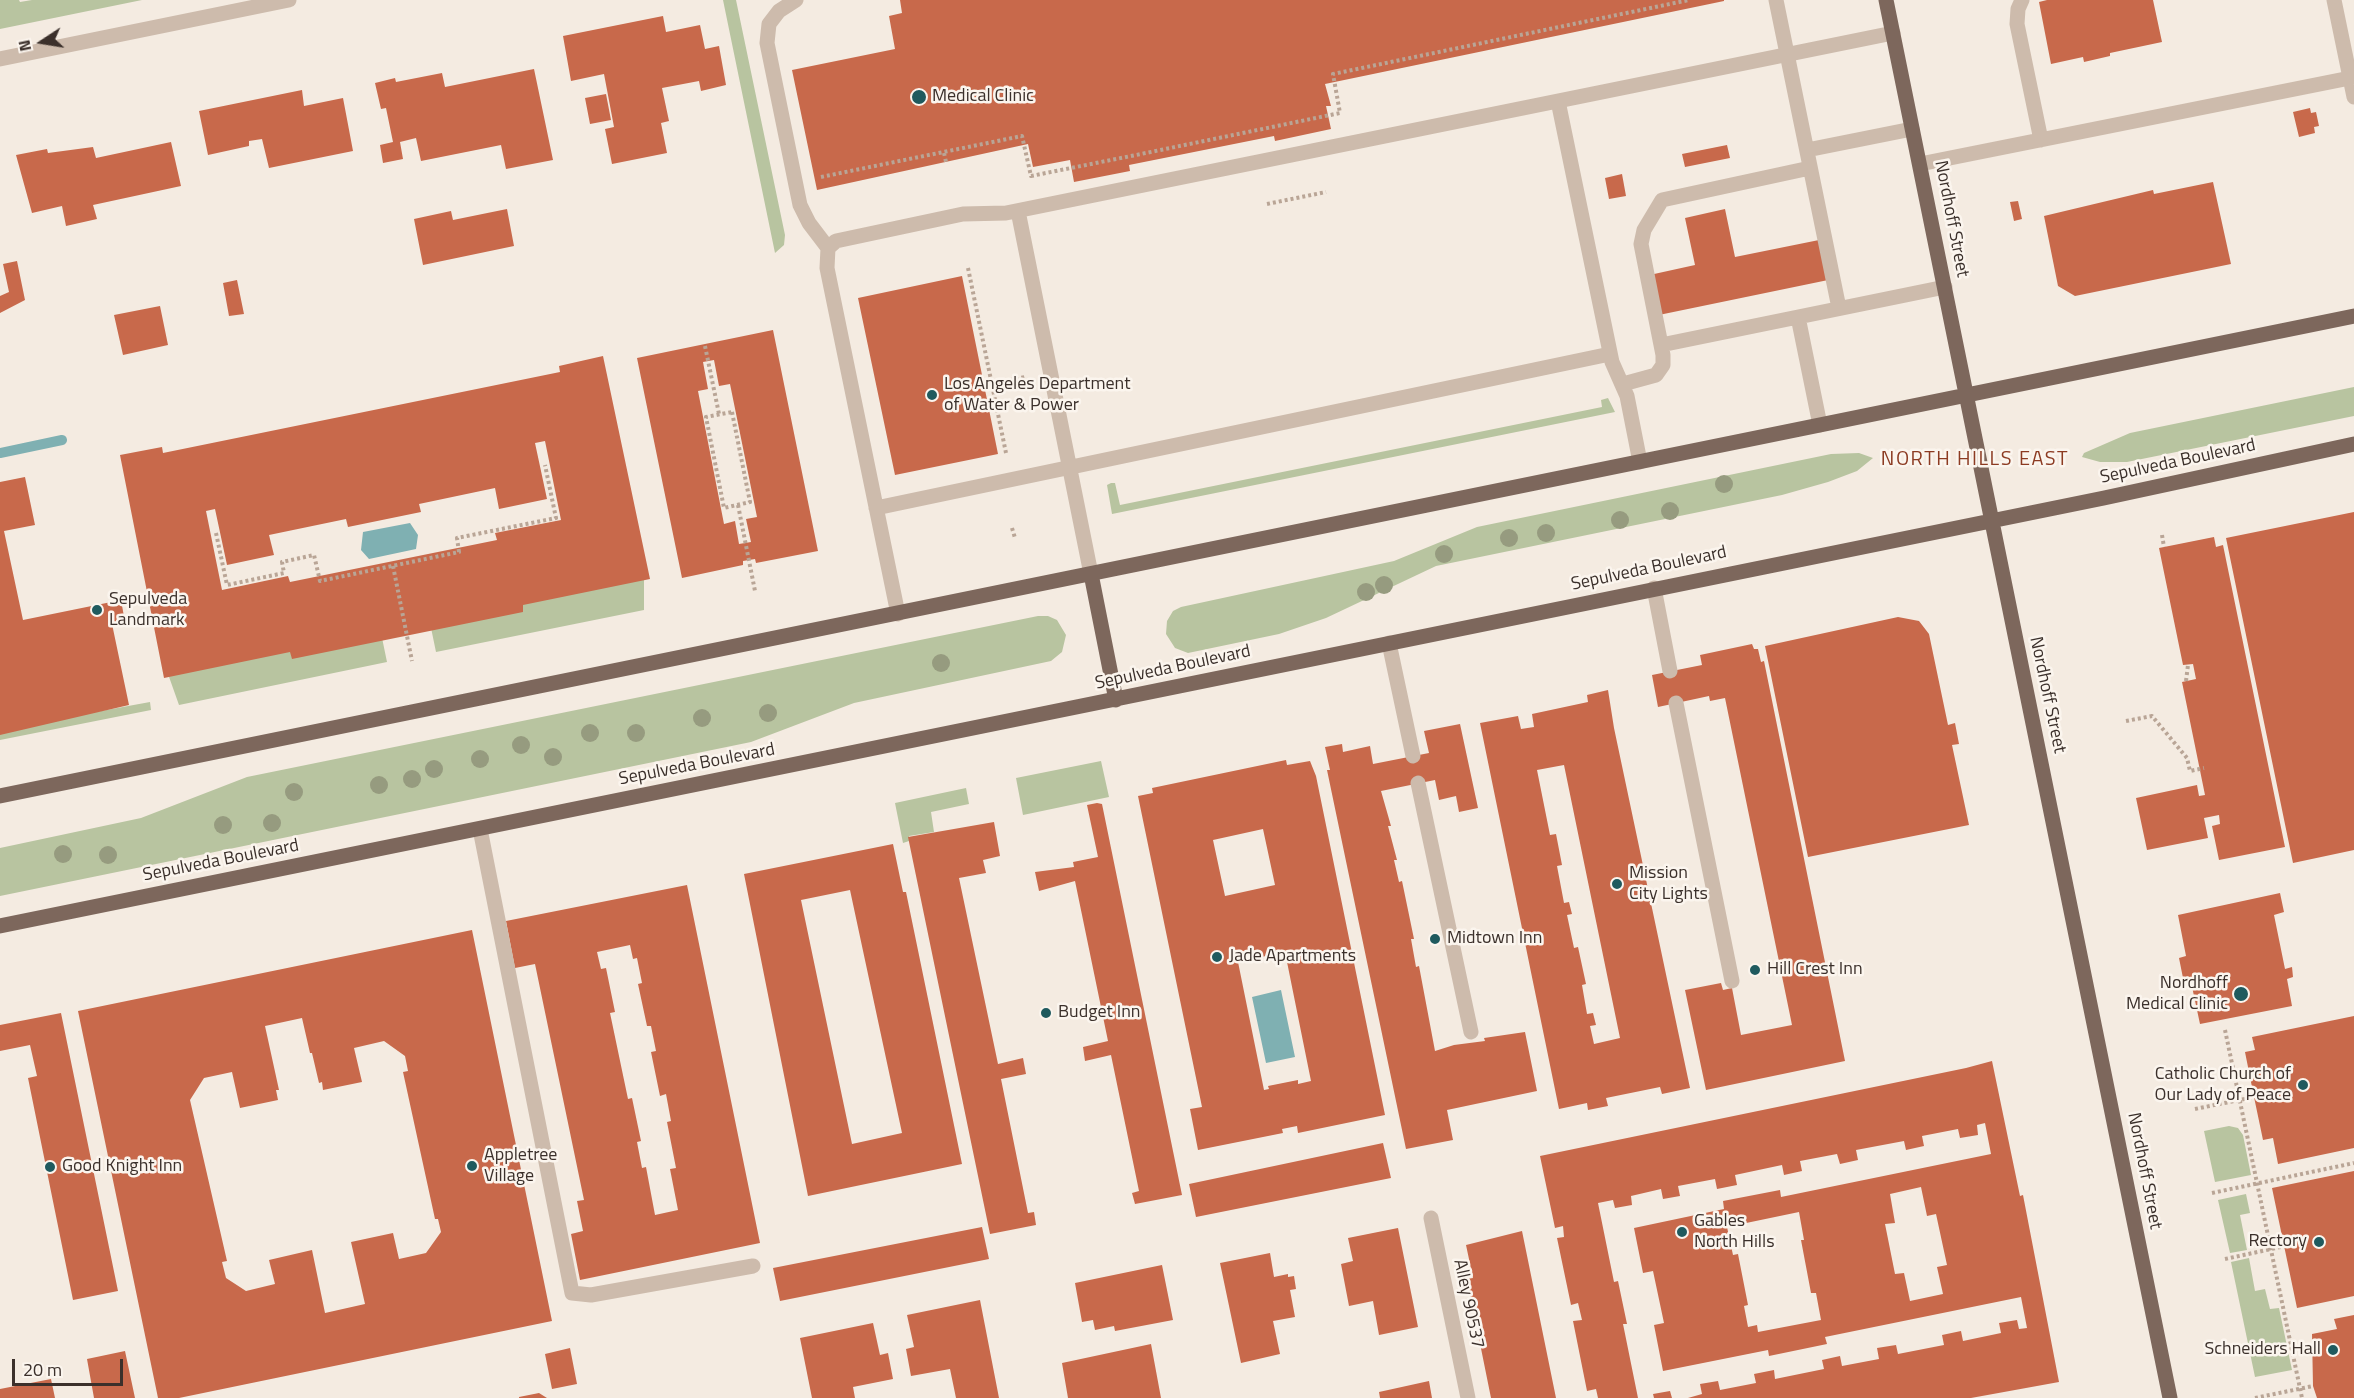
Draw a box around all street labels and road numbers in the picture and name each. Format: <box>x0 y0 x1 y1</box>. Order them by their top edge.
street label: Nordhoff Street <box>1929 159 1973 279</box>
street label: Sepulveda Boulevard <box>2098 435 2258 489</box>
street label: Sepulveda Boulevard <box>1569 542 1729 596</box>
street label: Nordhoff Street <box>2024 635 2070 755</box>
street label: Sepulveda Boulevard <box>1093 641 1253 695</box>
street label: Sepulveda Boulevard <box>617 739 777 791</box>
street label: Sepulveda Boulevard <box>141 835 301 887</box>
street label: Nordhoff Street <box>2122 1111 2166 1231</box>
street label: Alley 90537 <box>1448 1257 1488 1351</box>

